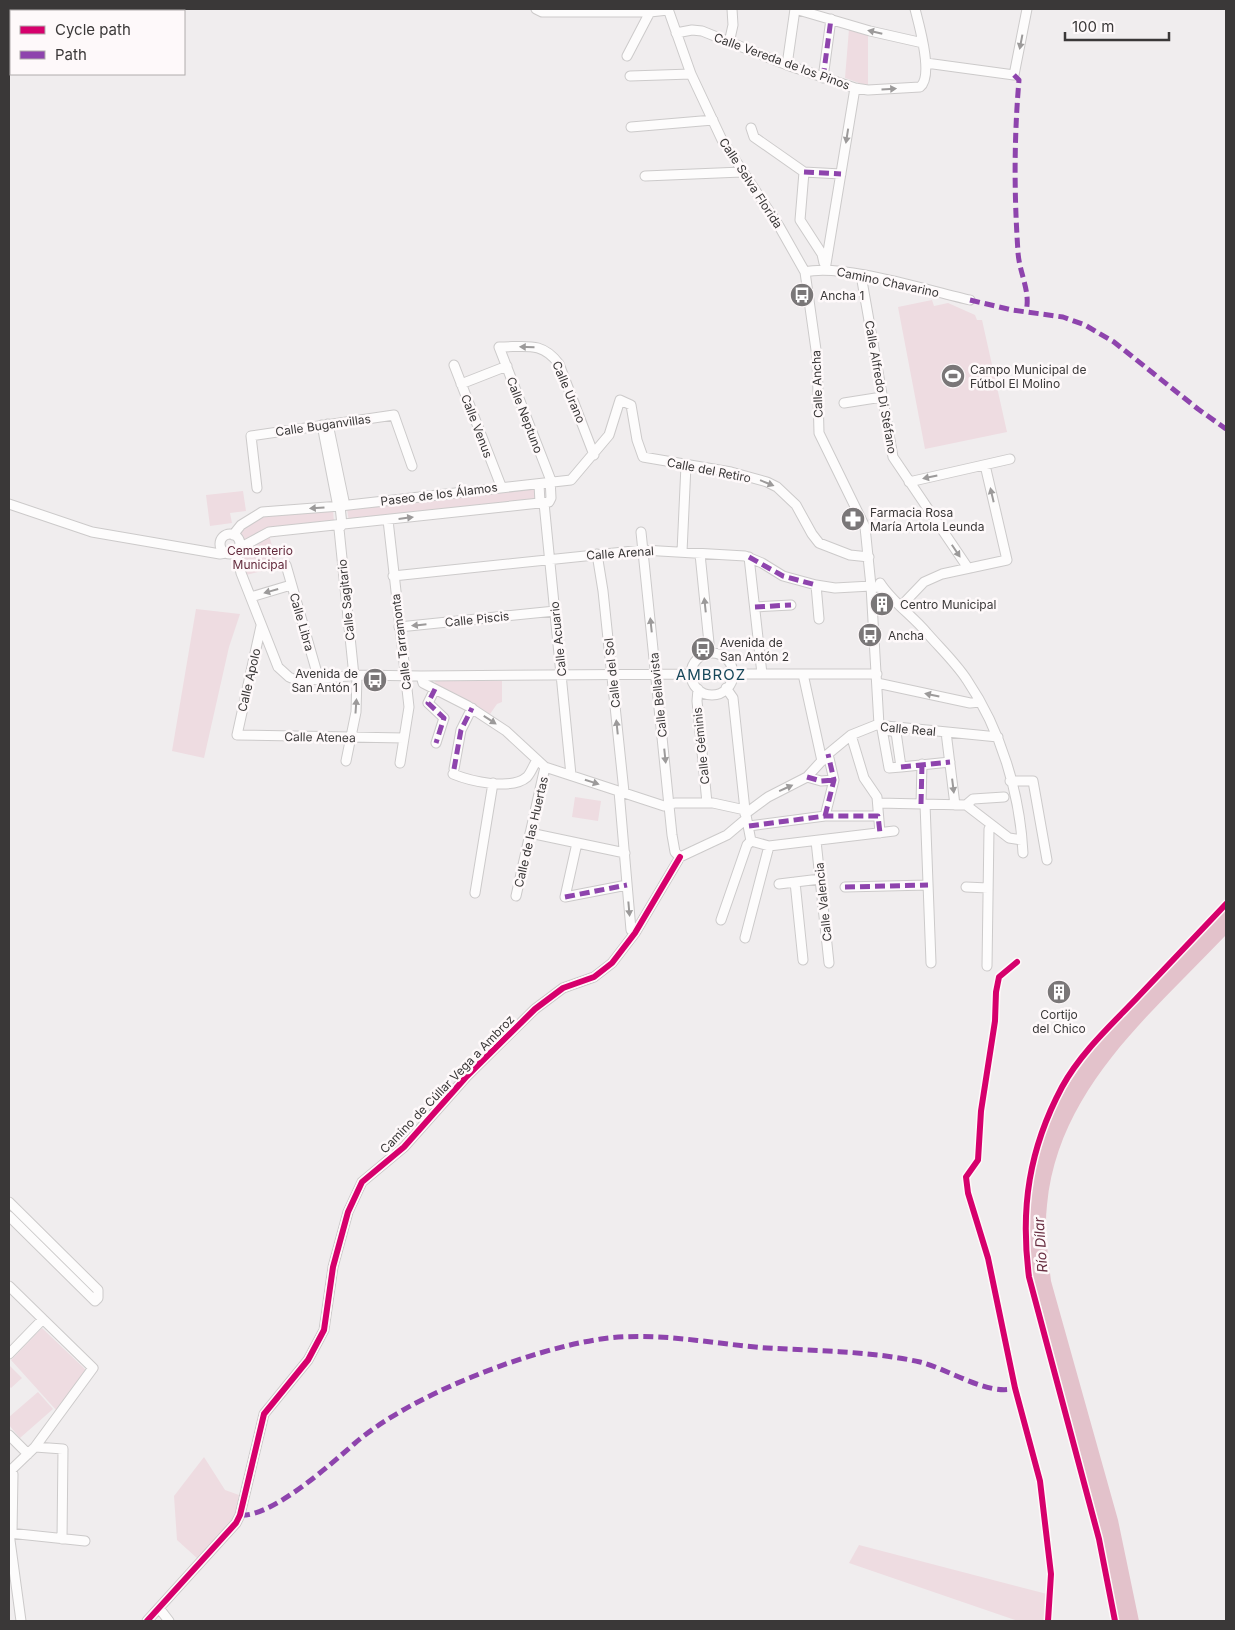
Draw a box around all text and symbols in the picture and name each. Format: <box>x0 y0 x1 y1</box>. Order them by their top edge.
legend <box>10 10 185 75</box>
scale bar <box>1065 10 1169 42</box>
text: 100 m <box>1072 17 1114 36</box>
text: Cycle path <box>55 20 131 39</box>
one-way arrow <box>868 28 883 36</box>
street label: Calle Vereda de los Pinos <box>712 29 852 93</box>
one-way arrow <box>1016 34 1024 50</box>
text: Path <box>55 45 87 64</box>
one-way arrow <box>881 84 897 92</box>
one-way arrow <box>843 129 851 145</box>
street label: Calle Selva Florida <box>716 135 786 231</box>
street label: Camino Chavarino <box>835 264 941 300</box>
bus stop icon: Ancha 1 <box>789 282 815 308</box>
place label: Ancha 1 <box>820 288 864 303</box>
street label: Calle Alfredo Di Stéfano <box>862 319 900 455</box>
one-way arrow <box>519 343 535 351</box>
street label: Calle Ancha <box>808 350 826 418</box>
street label: Calle Urano <box>549 359 589 425</box>
place label: Campo Municipal de Fútbol El Molino <box>970 362 1086 391</box>
sports icon: Campo Municipal de Fútbol El Molino <box>940 363 966 389</box>
street label: Calle Neptuno <box>504 375 546 455</box>
street label: Calle Venus <box>458 392 496 460</box>
street label: Calle Buganvillas <box>274 411 372 439</box>
street label: Calle del Retiro <box>666 455 752 485</box>
one-way arrow <box>922 473 938 481</box>
street label: Paseo de los Álamos <box>380 479 498 509</box>
one-way arrow <box>760 479 775 487</box>
one-way arrow <box>988 488 996 503</box>
one-way arrow <box>308 504 324 512</box>
place label: Farmacia Rosa María Artola Leunda <box>870 505 984 534</box>
pharmacy icon: Farmacia Rosa María Artola Leunda <box>840 506 866 532</box>
one-way arrow <box>399 514 415 522</box>
park label: Cementerio Municipal <box>227 543 293 572</box>
street label: Calle Arenal <box>586 543 654 563</box>
one-way arrow <box>951 544 961 558</box>
street label: Calle Sagitario <box>334 558 358 642</box>
one-way arrow <box>264 587 279 595</box>
street label: Calle Libra <box>287 591 317 653</box>
building icon: Centro Municipal <box>869 591 895 617</box>
street label: Calle Tarramonta <box>388 593 414 691</box>
one-way arrow <box>701 596 709 612</box>
place label: Centro Municipal <box>900 597 996 612</box>
street label: Calle Acuario <box>547 601 569 677</box>
street label: Calle Piscis <box>444 608 510 630</box>
one-way arrow <box>647 616 655 632</box>
one-way arrow <box>411 621 427 629</box>
bus stop icon: Ancha <box>857 622 883 648</box>
place label: Ancha <box>888 628 924 643</box>
place label: Avenida de San Antón 2 <box>720 635 789 664</box>
bus stop icon: Avenida de San Antón 2 <box>690 636 716 662</box>
street label: Calle del Sol <box>601 637 623 709</box>
street label: Calle Apolo <box>234 647 264 713</box>
street label: Calle Bellavista <box>646 652 670 738</box>
district label: AMBROZ <box>676 665 746 684</box>
place label: Avenida de San Antón 1 <box>291 666 358 695</box>
bus stop icon: Avenida de San Antón 1 <box>362 667 388 693</box>
one-way arrow <box>924 691 939 699</box>
one-way arrow <box>352 698 360 714</box>
street label: Calle Géminis <box>689 707 713 785</box>
one-way arrow <box>483 715 497 725</box>
one-way arrow <box>613 718 621 734</box>
street label: Calle Real <box>879 719 937 739</box>
street label: Calle Atenea <box>284 729 356 745</box>
one-way arrow <box>661 749 669 765</box>
street label: Calle de las Huertas <box>511 775 551 889</box>
one-way arrow <box>584 778 599 786</box>
one-way arrow <box>949 778 957 794</box>
one-way arrow <box>779 783 793 791</box>
street label: Calle Valencia <box>811 862 835 942</box>
one-way arrow <box>625 901 633 917</box>
building icon: Cortijo del Chico <box>1046 979 1072 1005</box>
place label: Cortijo del Chico <box>1032 1007 1086 1036</box>
street label: Camino de Cúllar Vega a Ambroz <box>377 1012 517 1156</box>
water label: Río Dílar <box>1030 1216 1050 1273</box>

